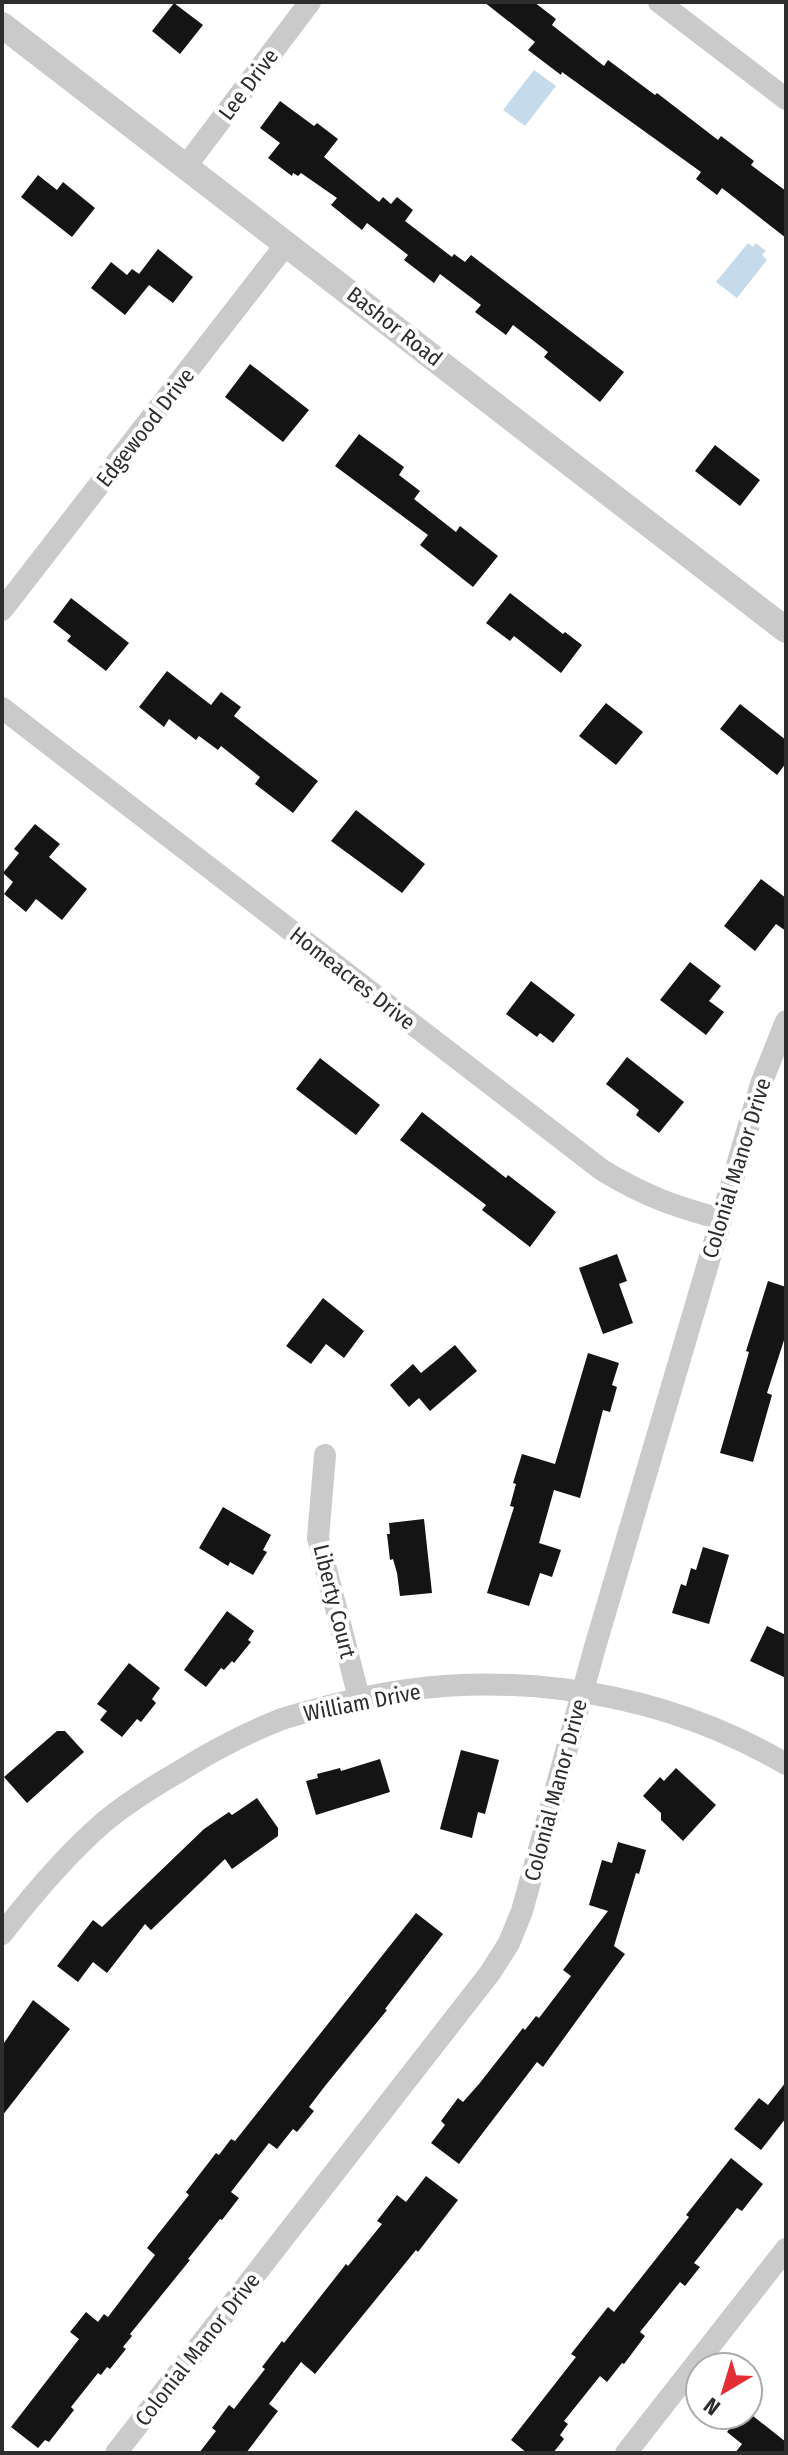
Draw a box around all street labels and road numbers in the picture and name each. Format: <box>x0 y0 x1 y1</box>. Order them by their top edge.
street label: Lee Drive <box>213 43 284 125</box>
street label: Bashor Road <box>342 281 448 372</box>
street label: Edgewood Drive <box>91 362 200 492</box>
street label: Homeacres Drive <box>285 921 421 1036</box>
street label: Colonial Manor Drive <box>696 1075 777 1262</box>
street label: Liberty Court <box>307 1541 362 1662</box>
street label: William Drive <box>301 1678 423 1727</box>
street label: Colonial Manor Drive <box>518 1696 593 1884</box>
street label: Colonial Manor Drive <box>129 2267 266 2431</box>

